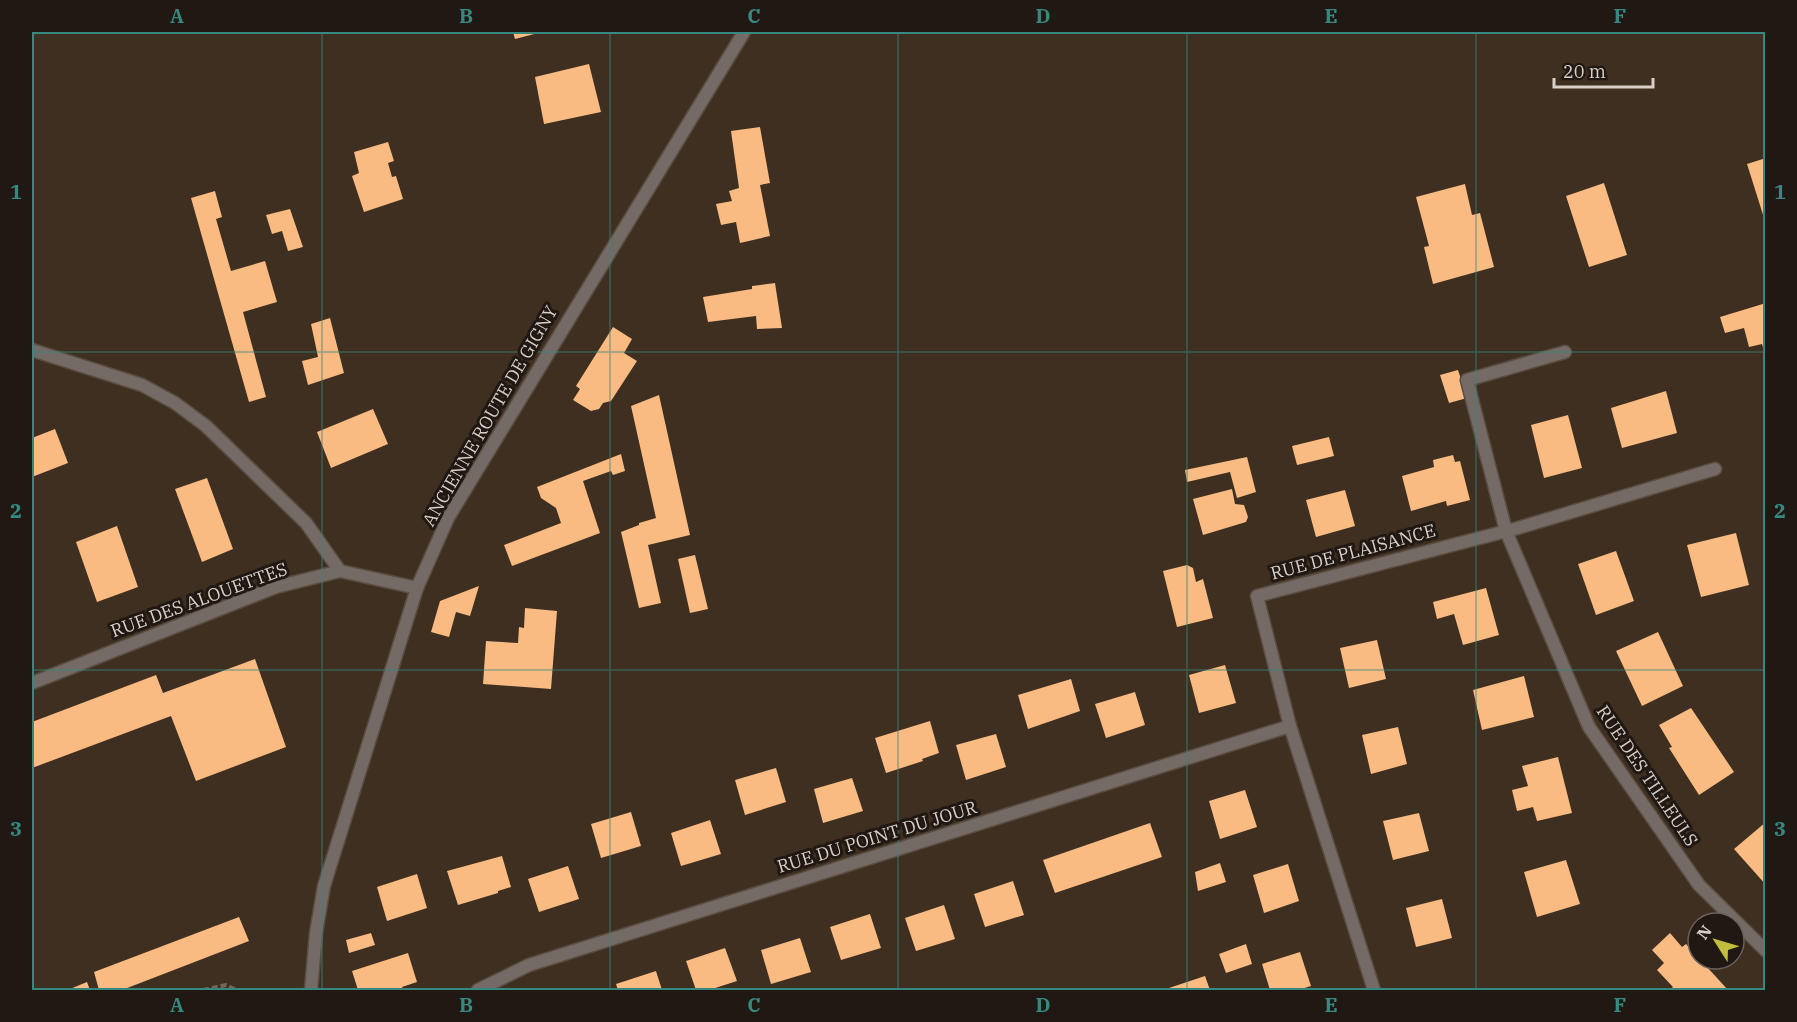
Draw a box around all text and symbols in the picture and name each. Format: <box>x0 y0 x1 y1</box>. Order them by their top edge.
text: A <box>170 2 184 29</box>
text: B <box>459 2 473 29</box>
text: C <box>747 2 761 29</box>
text: D <box>1035 2 1051 29</box>
text: E <box>1324 2 1338 29</box>
text: F <box>1614 2 1626 29</box>
scale bar <box>1554 51 1653 89</box>
text: 20 m <box>1563 60 1606 83</box>
text: 1 <box>10 178 22 205</box>
text: 1 <box>1774 178 1786 205</box>
street label: ANCIENNE ROUTE DE GIGNY <box>417 301 563 530</box>
text: 2 <box>10 497 22 524</box>
text: 2 <box>1774 497 1786 524</box>
street label: RUE DE PLAISANCE <box>1268 518 1438 585</box>
street label: RUE DES ALOUETTES <box>107 557 290 642</box>
street label: RUE DES TILLEULS <box>1592 701 1703 851</box>
street label: RUE DU POINT DU JOUR <box>774 795 980 878</box>
text: 3 <box>10 815 22 842</box>
text: 3 <box>1774 815 1786 842</box>
north arrow <box>1686 911 1746 971</box>
text: N <box>1692 921 1716 943</box>
text: A <box>170 991 184 1018</box>
text: B <box>459 991 473 1018</box>
text: C <box>747 991 761 1018</box>
text: D <box>1035 991 1051 1018</box>
text: E <box>1324 991 1338 1018</box>
text: F <box>1614 991 1626 1018</box>

